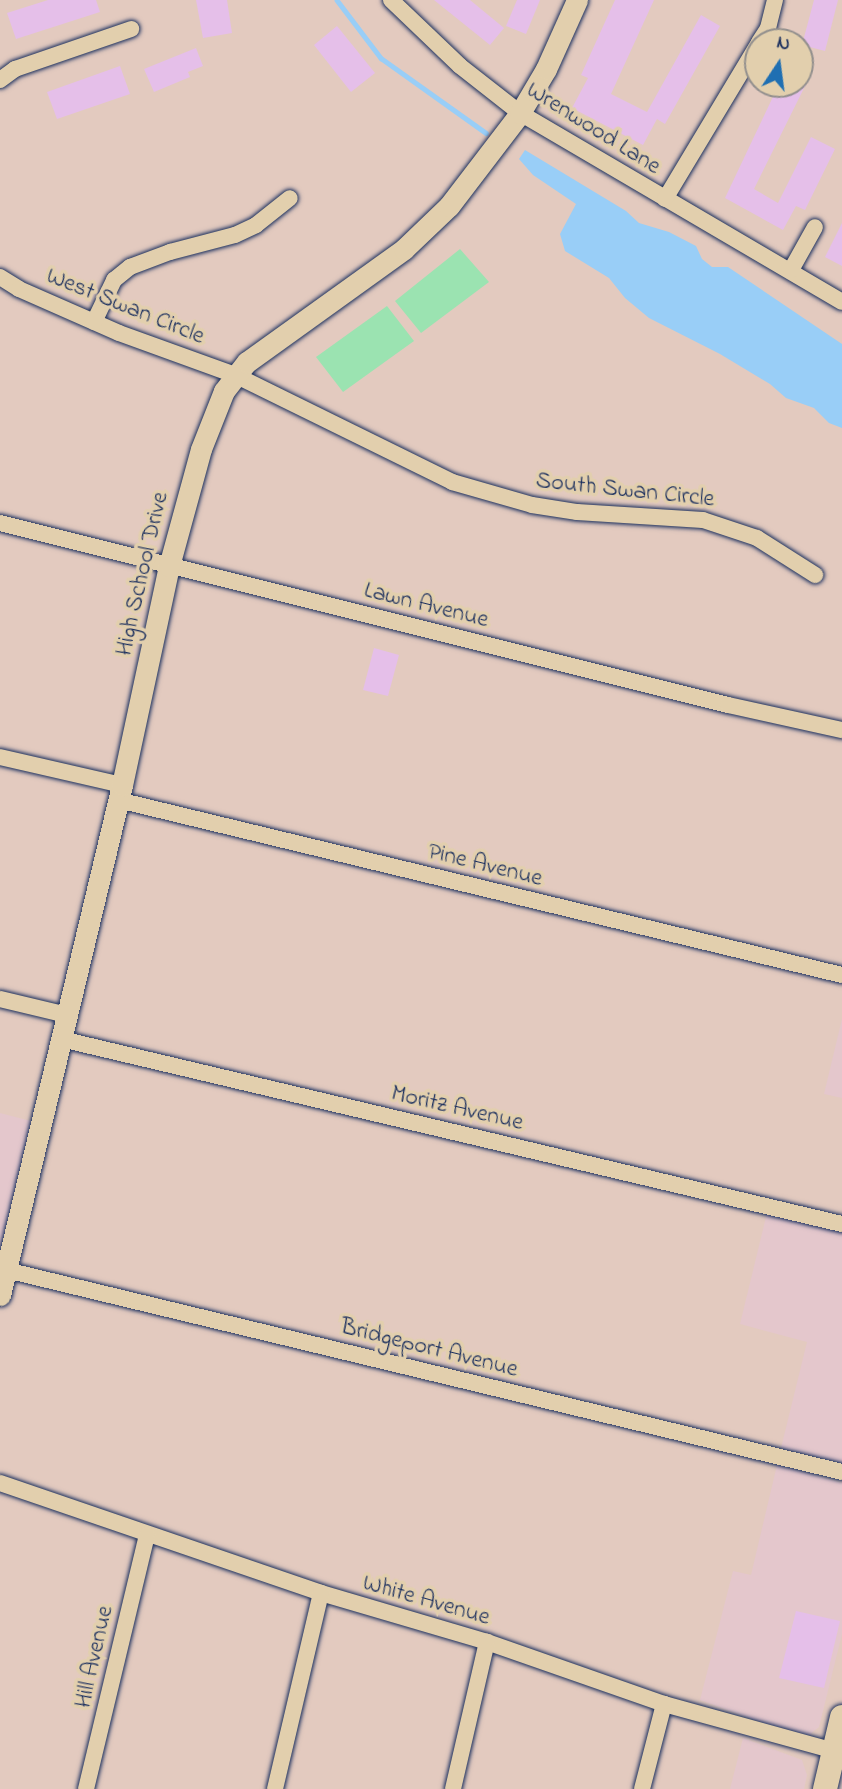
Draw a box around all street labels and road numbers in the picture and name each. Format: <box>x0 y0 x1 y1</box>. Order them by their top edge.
street label: Wrenwood Lane <box>520 76 666 182</box>
street label: West Swan Circle <box>42 262 208 352</box>
street label: South Swan Circle <box>534 467 716 515</box>
street label: High School Drive <box>110 489 176 659</box>
street label: Lawn Avenue <box>361 577 491 635</box>
street label: Pine Avenue <box>425 838 545 894</box>
street label: Moritz Avenue <box>388 1080 526 1138</box>
street label: Bridgeport Avenue <box>337 1313 521 1385</box>
street label: White Avenue <box>359 1569 493 1633</box>
street label: Hill Avenue <box>69 1603 121 1711</box>

